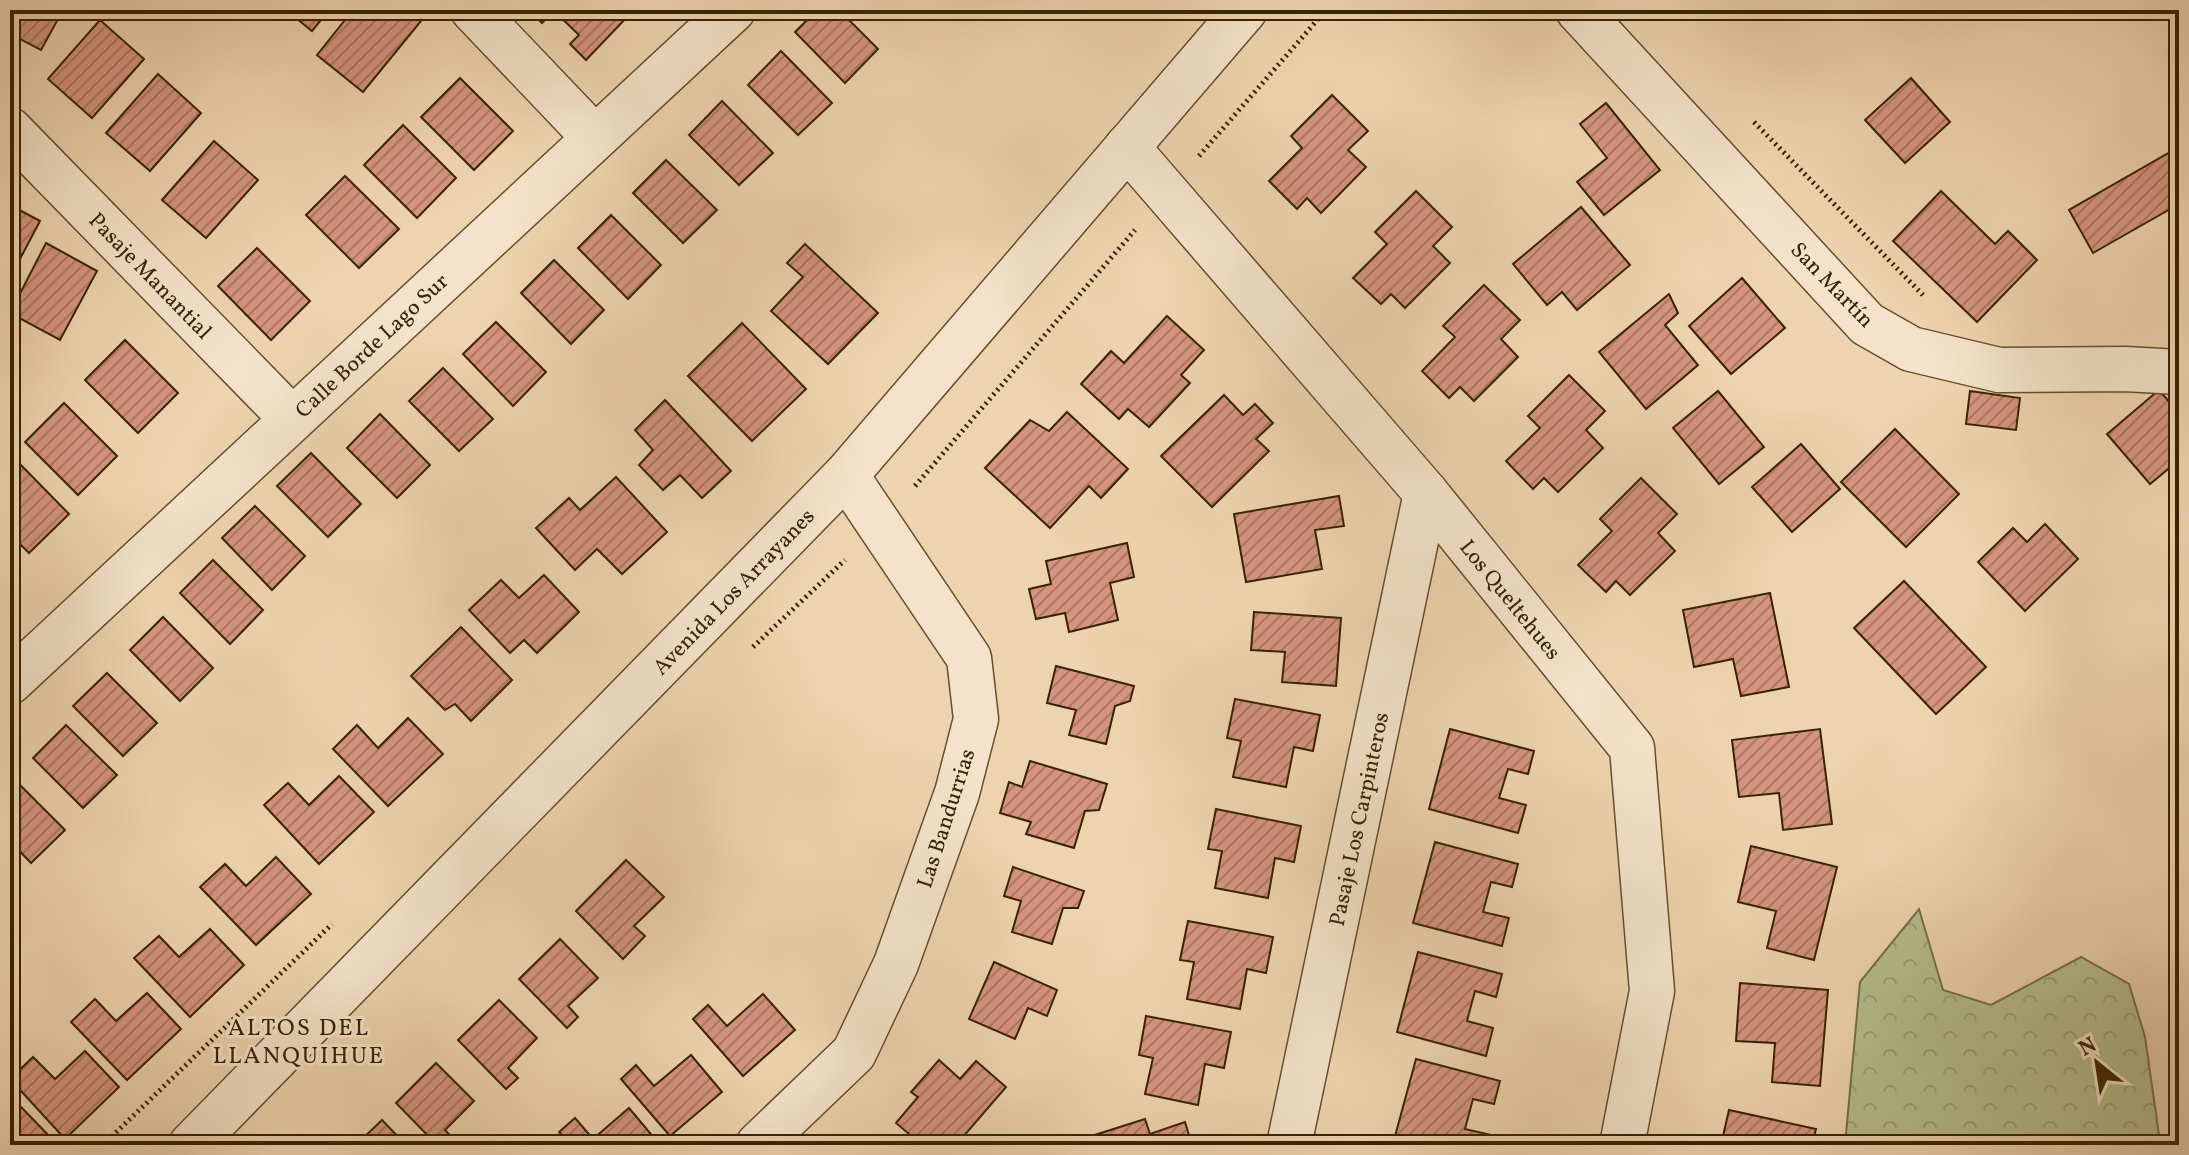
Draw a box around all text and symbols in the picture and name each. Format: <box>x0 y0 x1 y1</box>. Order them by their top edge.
street label: Pasaje Manantial <box>80 206 218 347</box>
street label: San Martín <box>1782 236 1880 336</box>
street label: Calle Borde Lago Sur <box>289 267 456 426</box>
street label: Avenida Los Arrayanes <box>647 502 823 683</box>
street label: Los Queltehues <box>1451 534 1567 667</box>
street label: Pasaje Los Carpinteros <box>1323 710 1398 929</box>
street label: Las Bandurrias <box>910 745 985 893</box>
district label: ALTOS DEL LLANQUIHUE <box>213 1012 385 1074</box>
north arrow <box>2057 1023 2137 1103</box>
text: N <box>2074 1030 2103 1065</box>

